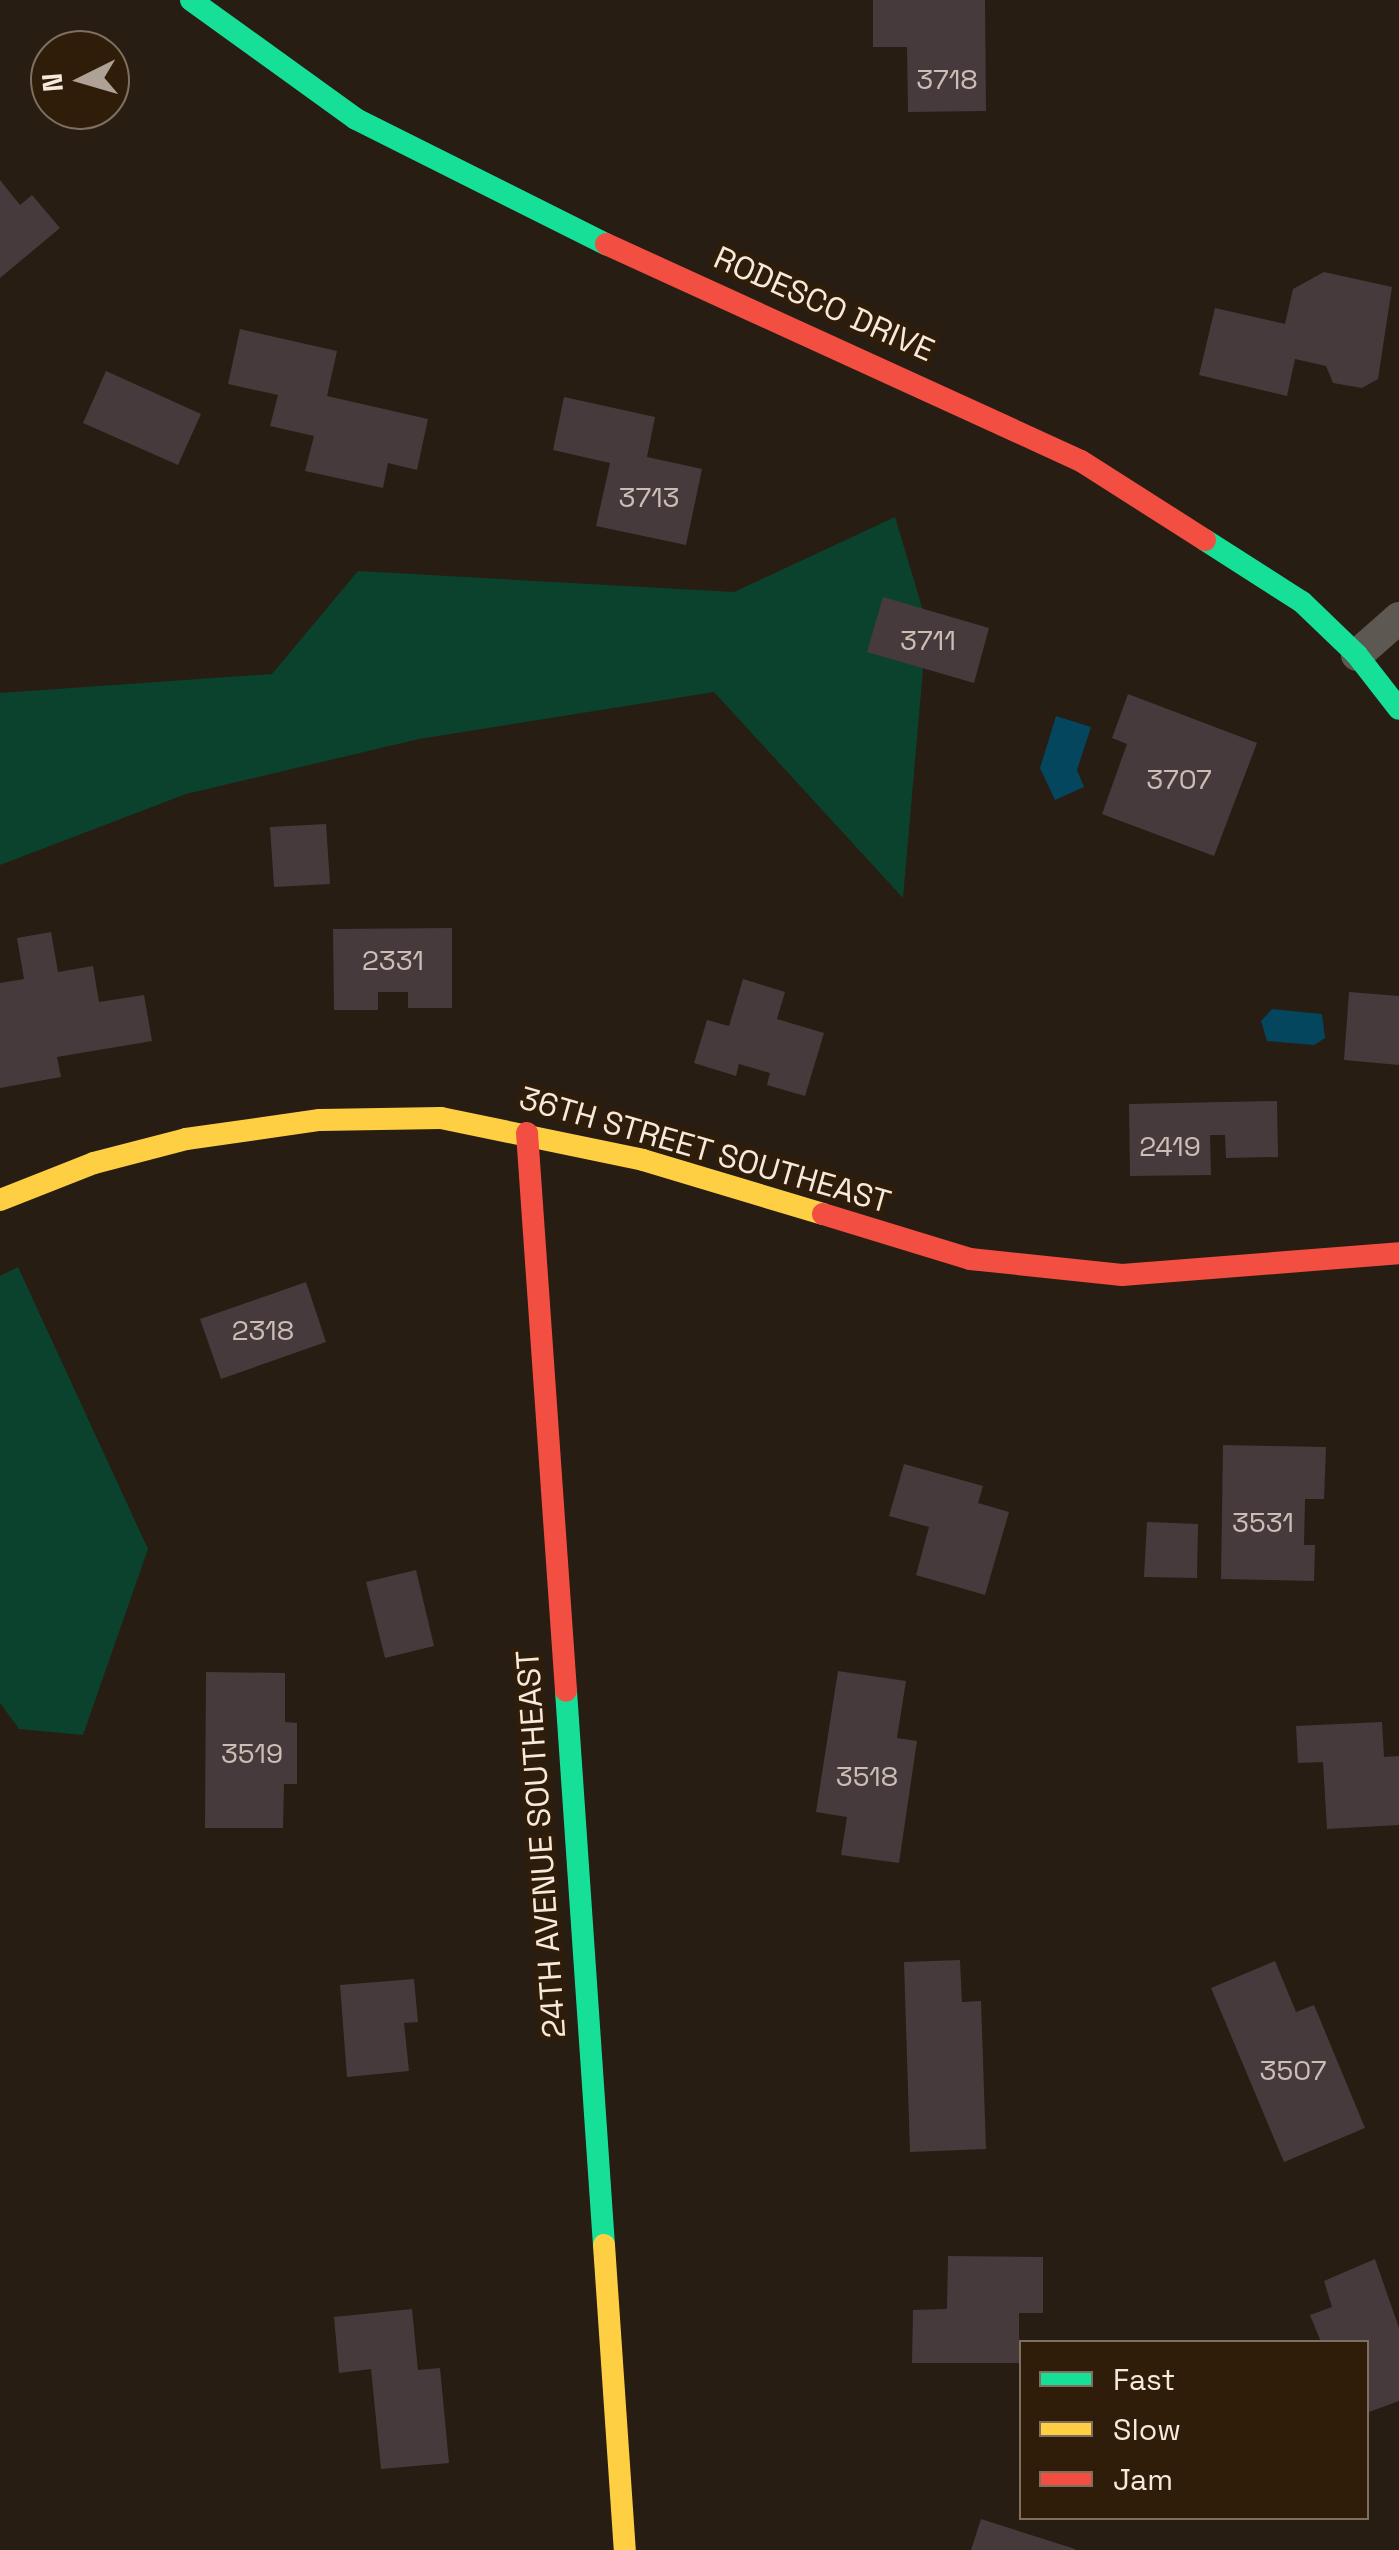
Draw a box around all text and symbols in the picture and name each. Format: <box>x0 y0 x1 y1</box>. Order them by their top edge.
north arrow <box>30 30 130 130</box>
house number: 3718 <box>916 62 978 96</box>
text: N <box>33 72 71 93</box>
street label: RODESCO DRIVE <box>708 238 940 370</box>
house number: 3713 <box>618 480 680 514</box>
house number: 3711 <box>900 623 956 657</box>
house number: 3707 <box>1146 762 1212 796</box>
house number: 2331 <box>362 943 424 977</box>
street label: 36TH STREET SOUTHEAST <box>514 1078 896 1222</box>
house number: 2419 <box>1139 1129 1201 1163</box>
house number: 2318 <box>232 1313 294 1347</box>
house number: 3531 <box>1232 1505 1294 1539</box>
street label: 24TH AVENUE SOUTHEAST <box>508 1649 574 2039</box>
house number: 3519 <box>221 1736 283 1770</box>
house number: 3518 <box>836 1759 898 1793</box>
house number: 3507 <box>1260 2053 1326 2087</box>
legend <box>1019 2340 1369 2520</box>
text: Fast <box>1113 2360 1175 2399</box>
text: Slow <box>1113 2410 1181 2449</box>
text: Jam <box>1113 2460 1173 2499</box>

